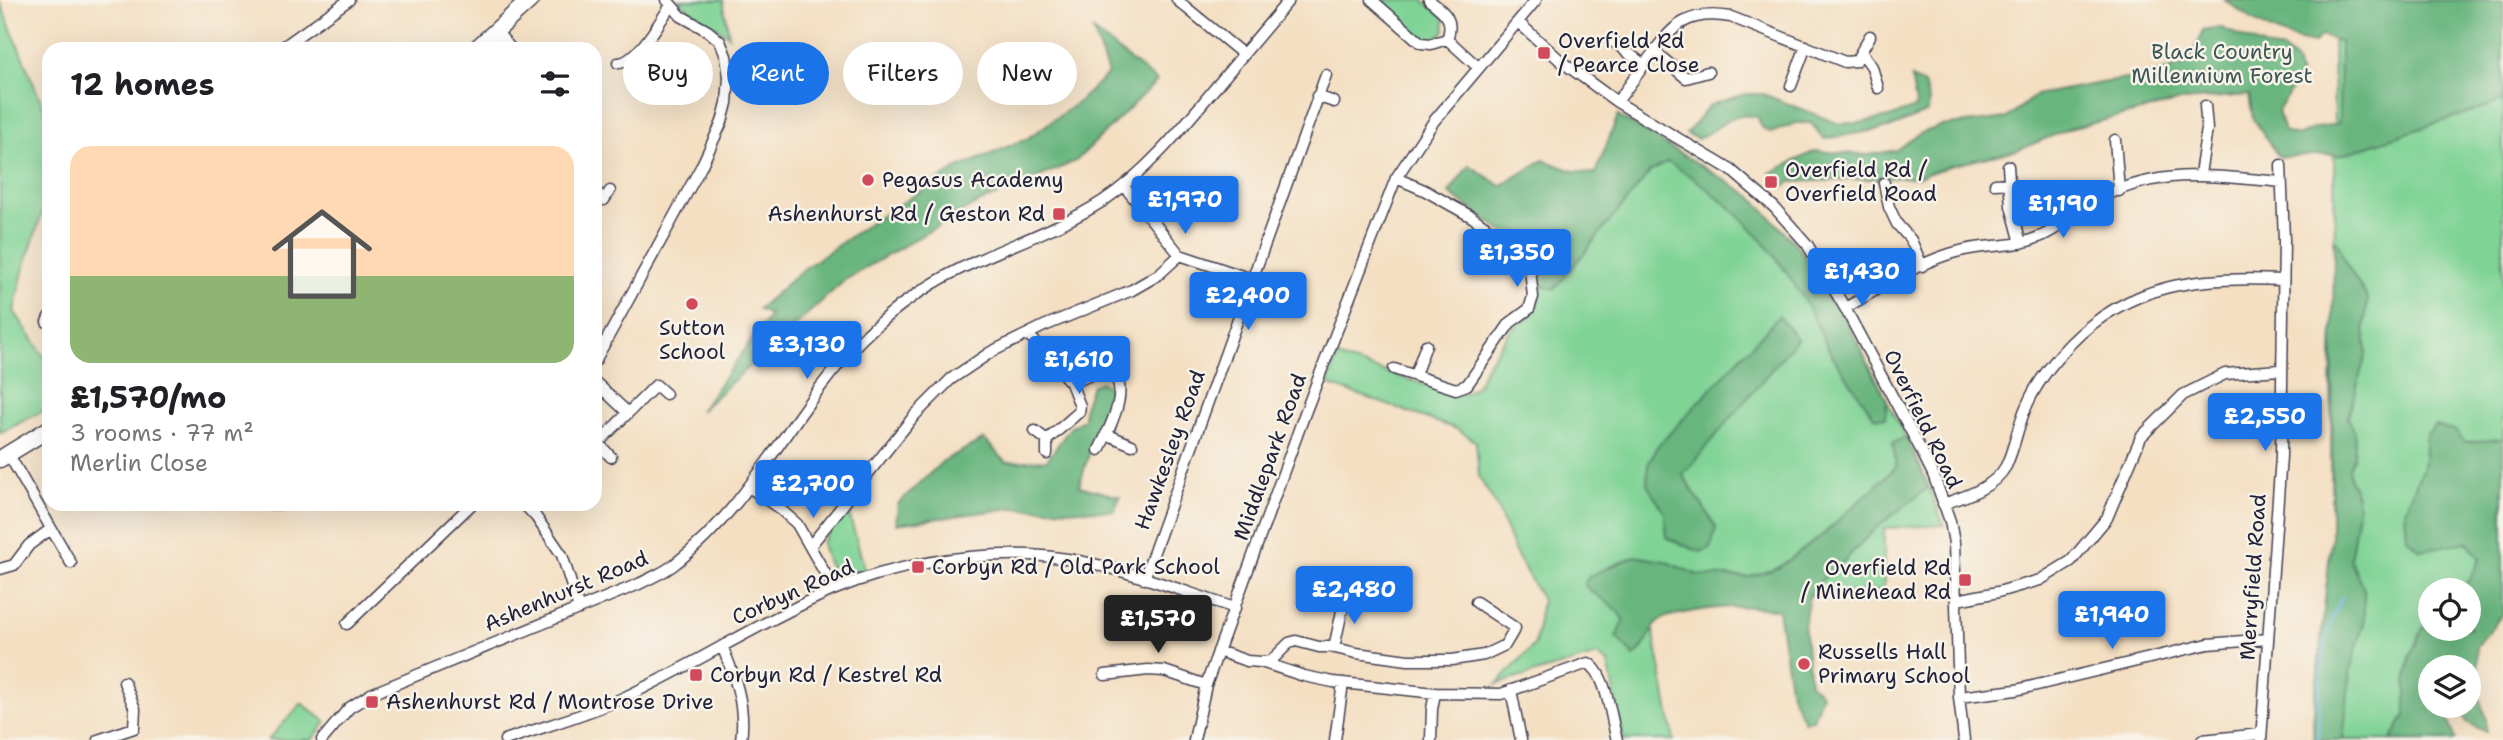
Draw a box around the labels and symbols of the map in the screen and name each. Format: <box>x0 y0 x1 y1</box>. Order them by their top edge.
place label: Overfield Rd / Pearce Close <box>1558 27 1700 79</box>
park label: Black Country Millennium Forest <box>2131 38 2313 90</box>
marker: Overfield Rd / Pearce Close <box>1536 45 1552 61</box>
place label: Overfield Rd / Overfield Road <box>1785 156 1937 208</box>
place label: Pegasus Academy <box>882 166 1064 194</box>
marker: Pegasus Academy <box>860 172 876 188</box>
marker: Overfield Rd / Overfield Road <box>1763 174 1779 190</box>
pin: £1,970 <box>1128 176 1242 236</box>
pin: £1,190 <box>2006 180 2120 240</box>
place label: Ashenhurst Rd / Geston Rd <box>767 200 1045 228</box>
marker: Ashenhurst Rd / Geston Rd <box>1051 206 1067 222</box>
pin: £1,350 <box>1460 230 1574 289</box>
pin: £1,430 <box>1805 248 1919 308</box>
pin: £2,400 <box>1191 272 1305 332</box>
marker: Sutton School <box>684 296 700 312</box>
place label: Sutton School <box>659 314 726 366</box>
pin: £3,130 <box>750 322 864 381</box>
pin: £1,610 <box>1022 336 1136 396</box>
street label: Overfield Road <box>1877 345 1969 493</box>
street label: Hawkesley Road <box>1128 366 1212 534</box>
street label: Middlepark Road <box>1227 370 1313 544</box>
pin: £2,550 <box>2208 393 2322 453</box>
pin: £2,700 <box>756 461 870 520</box>
street label: Merryfield Road <box>2233 493 2273 661</box>
street label: Ashenhurst Road <box>480 544 652 638</box>
street label: Corbyn Road <box>727 553 859 631</box>
place label: Corbyn Rd / Old Park School <box>932 553 1220 581</box>
place label: Overfield Rd / Minehead Rd <box>1801 554 1951 606</box>
marker: Corbyn Rd / Old Park School <box>910 559 926 575</box>
pin: £2,480 <box>1297 566 1411 626</box>
marker: Overfield Rd / Minehead Rd <box>1957 572 1973 588</box>
pin: £1,940 <box>2055 592 2169 651</box>
pin: £1,570 <box>1101 596 1215 655</box>
place label: Russells Hall Primary School <box>1818 638 1971 690</box>
marker: Russells Hall Primary School <box>1796 656 1812 672</box>
place label: Corbyn Rd / Kestrel Rd <box>710 661 942 689</box>
marker: Corbyn Rd / Kestrel Rd <box>688 667 704 683</box>
place label: Ashenhurst Rd / Montrose Drive <box>386 688 714 716</box>
marker: Ashenhurst Rd / Montrose Drive <box>364 694 380 710</box>

